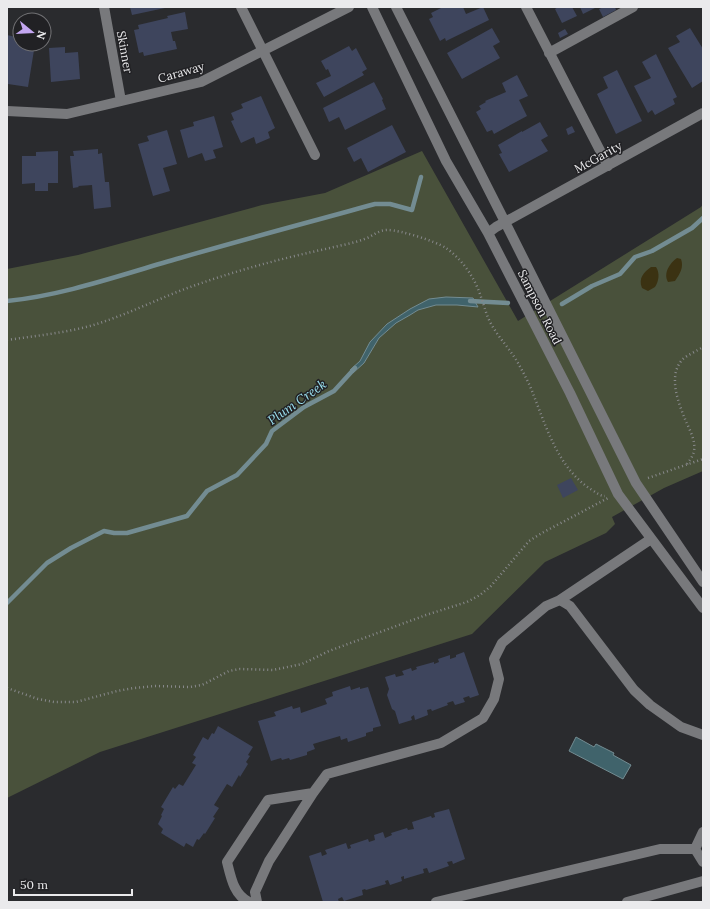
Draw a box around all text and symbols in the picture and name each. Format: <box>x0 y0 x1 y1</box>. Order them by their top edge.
north arrow <box>12 12 52 52</box>
text: N <box>33 29 49 42</box>
street label: Skinner <box>114 30 136 75</box>
street label: Caraway <box>156 58 207 86</box>
street label: McGarity <box>571 137 625 176</box>
street label: Sampson Road <box>515 267 565 347</box>
water label: Plum Creek <box>264 375 330 428</box>
scale bar <box>14 871 132 897</box>
text: 50 m <box>20 877 48 892</box>

